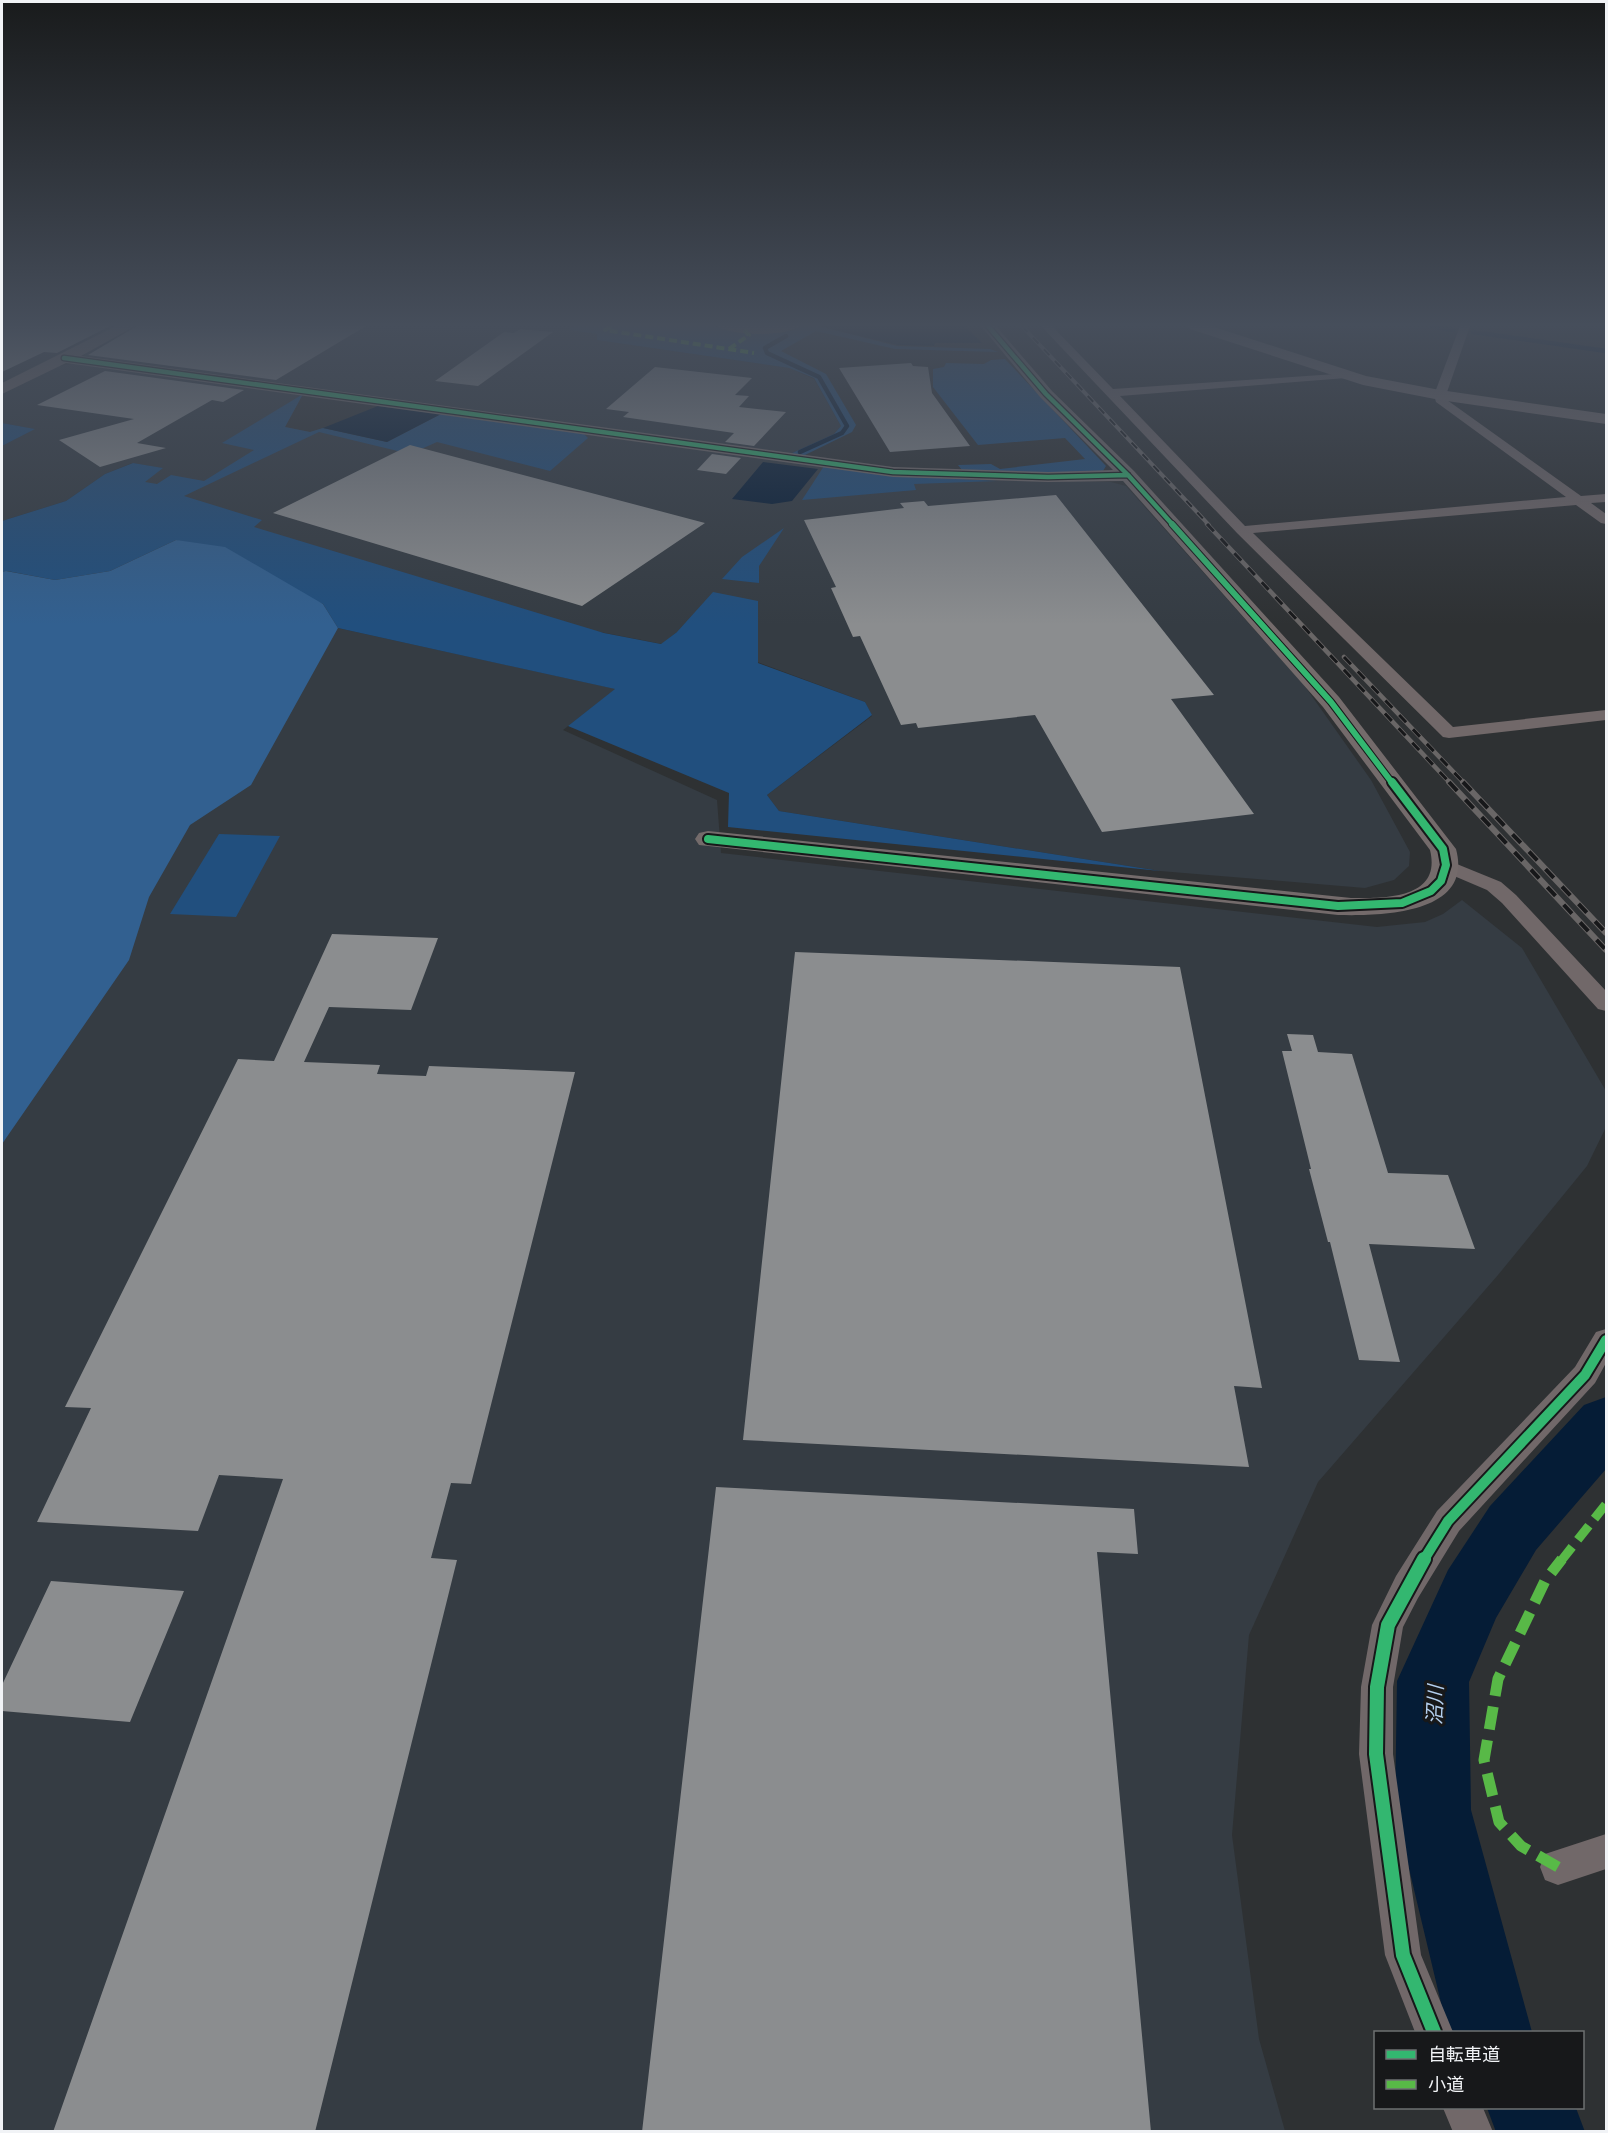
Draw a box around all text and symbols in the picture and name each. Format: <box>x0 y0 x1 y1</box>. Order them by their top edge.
water label: 沼川 <box>1421 1683 1447 1725</box>
legend <box>1374 2031 1584 2109</box>
text: 自転車道 <box>1428 2043 1500 2065</box>
text: 小道 <box>1428 2073 1464 2095</box>

